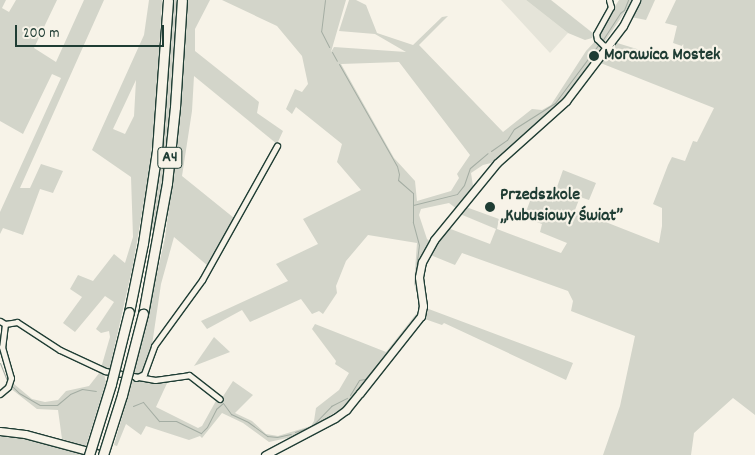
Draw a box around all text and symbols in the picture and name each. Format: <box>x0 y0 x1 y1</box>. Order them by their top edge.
scale bar <box>18 15 166 47</box>
text: 200 m <box>23 23 60 45</box>
place label: Morawica Mostek <box>604 45 720 67</box>
marker: Morawica Mostek <box>588 50 600 62</box>
road number: A4 <box>156 144 184 172</box>
place label: Przedszkole „Kubusiowy Świat” <box>500 186 623 228</box>
marker: Przedszkole „Kubusiowy Świat” <box>484 201 496 213</box>

